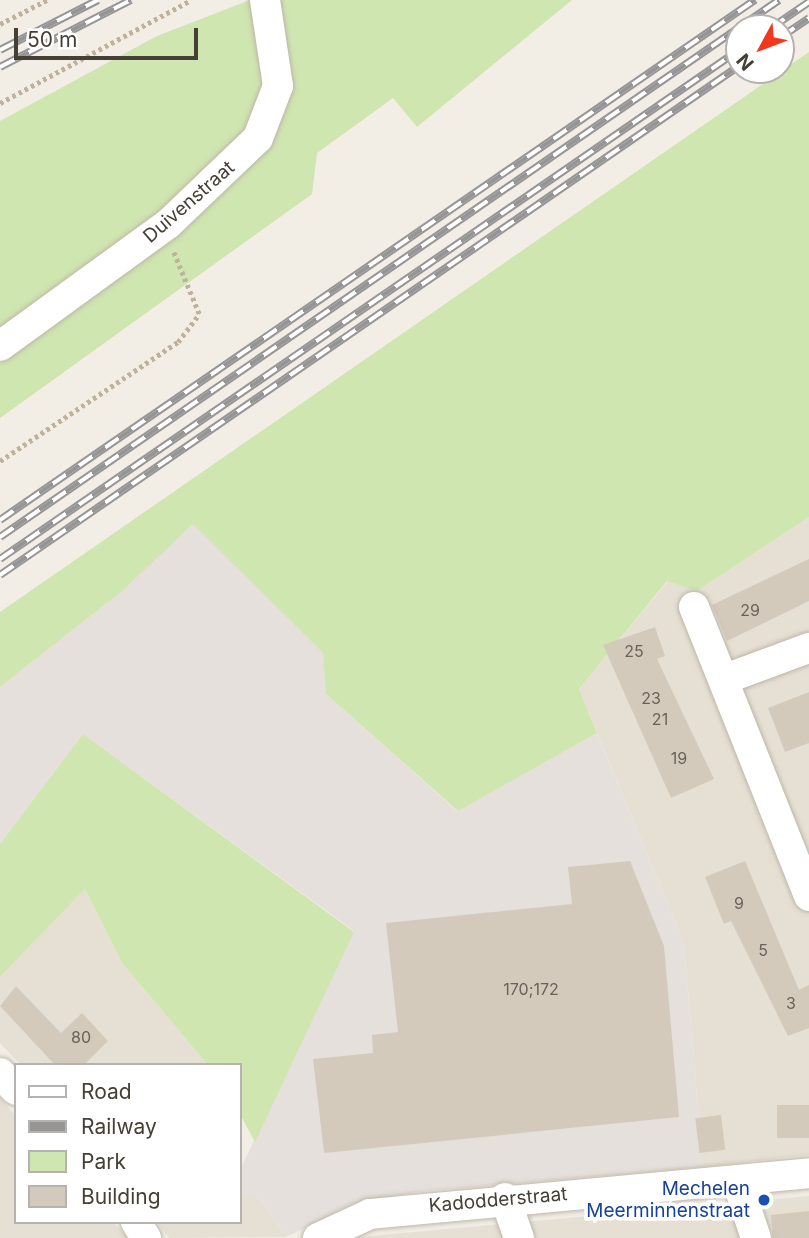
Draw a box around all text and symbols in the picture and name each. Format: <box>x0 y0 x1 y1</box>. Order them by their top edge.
scale bar <box>18 14 201 58</box>
north arrow <box>725 14 795 84</box>
text: 50 m <box>27 27 77 52</box>
text: N <box>732 49 759 75</box>
street label: Duivenstraat <box>139 156 239 248</box>
house number: 29 <box>740 600 760 620</box>
house number: 25 <box>624 641 644 661</box>
house number: 23 <box>641 688 661 708</box>
house number: 21 <box>652 709 668 729</box>
house number: 19 <box>671 748 687 768</box>
house number: 9 <box>734 893 744 913</box>
house number: 5 <box>758 940 768 960</box>
house number: 170;172 <box>503 979 559 999</box>
house number: 3 <box>786 993 796 1013</box>
house number: 80 <box>71 1027 91 1047</box>
legend <box>14 1063 242 1224</box>
text: Road <box>81 1079 132 1104</box>
text: Railway <box>81 1114 157 1139</box>
text: Park <box>81 1149 126 1174</box>
place label: Mechelen Meerminnenstraat <box>586 1178 750 1222</box>
street label: Kadodderstraat <box>428 1183 568 1217</box>
text: Building <box>81 1184 161 1209</box>
marker: Mechelen Meerminnenstraat <box>756 1192 772 1208</box>

